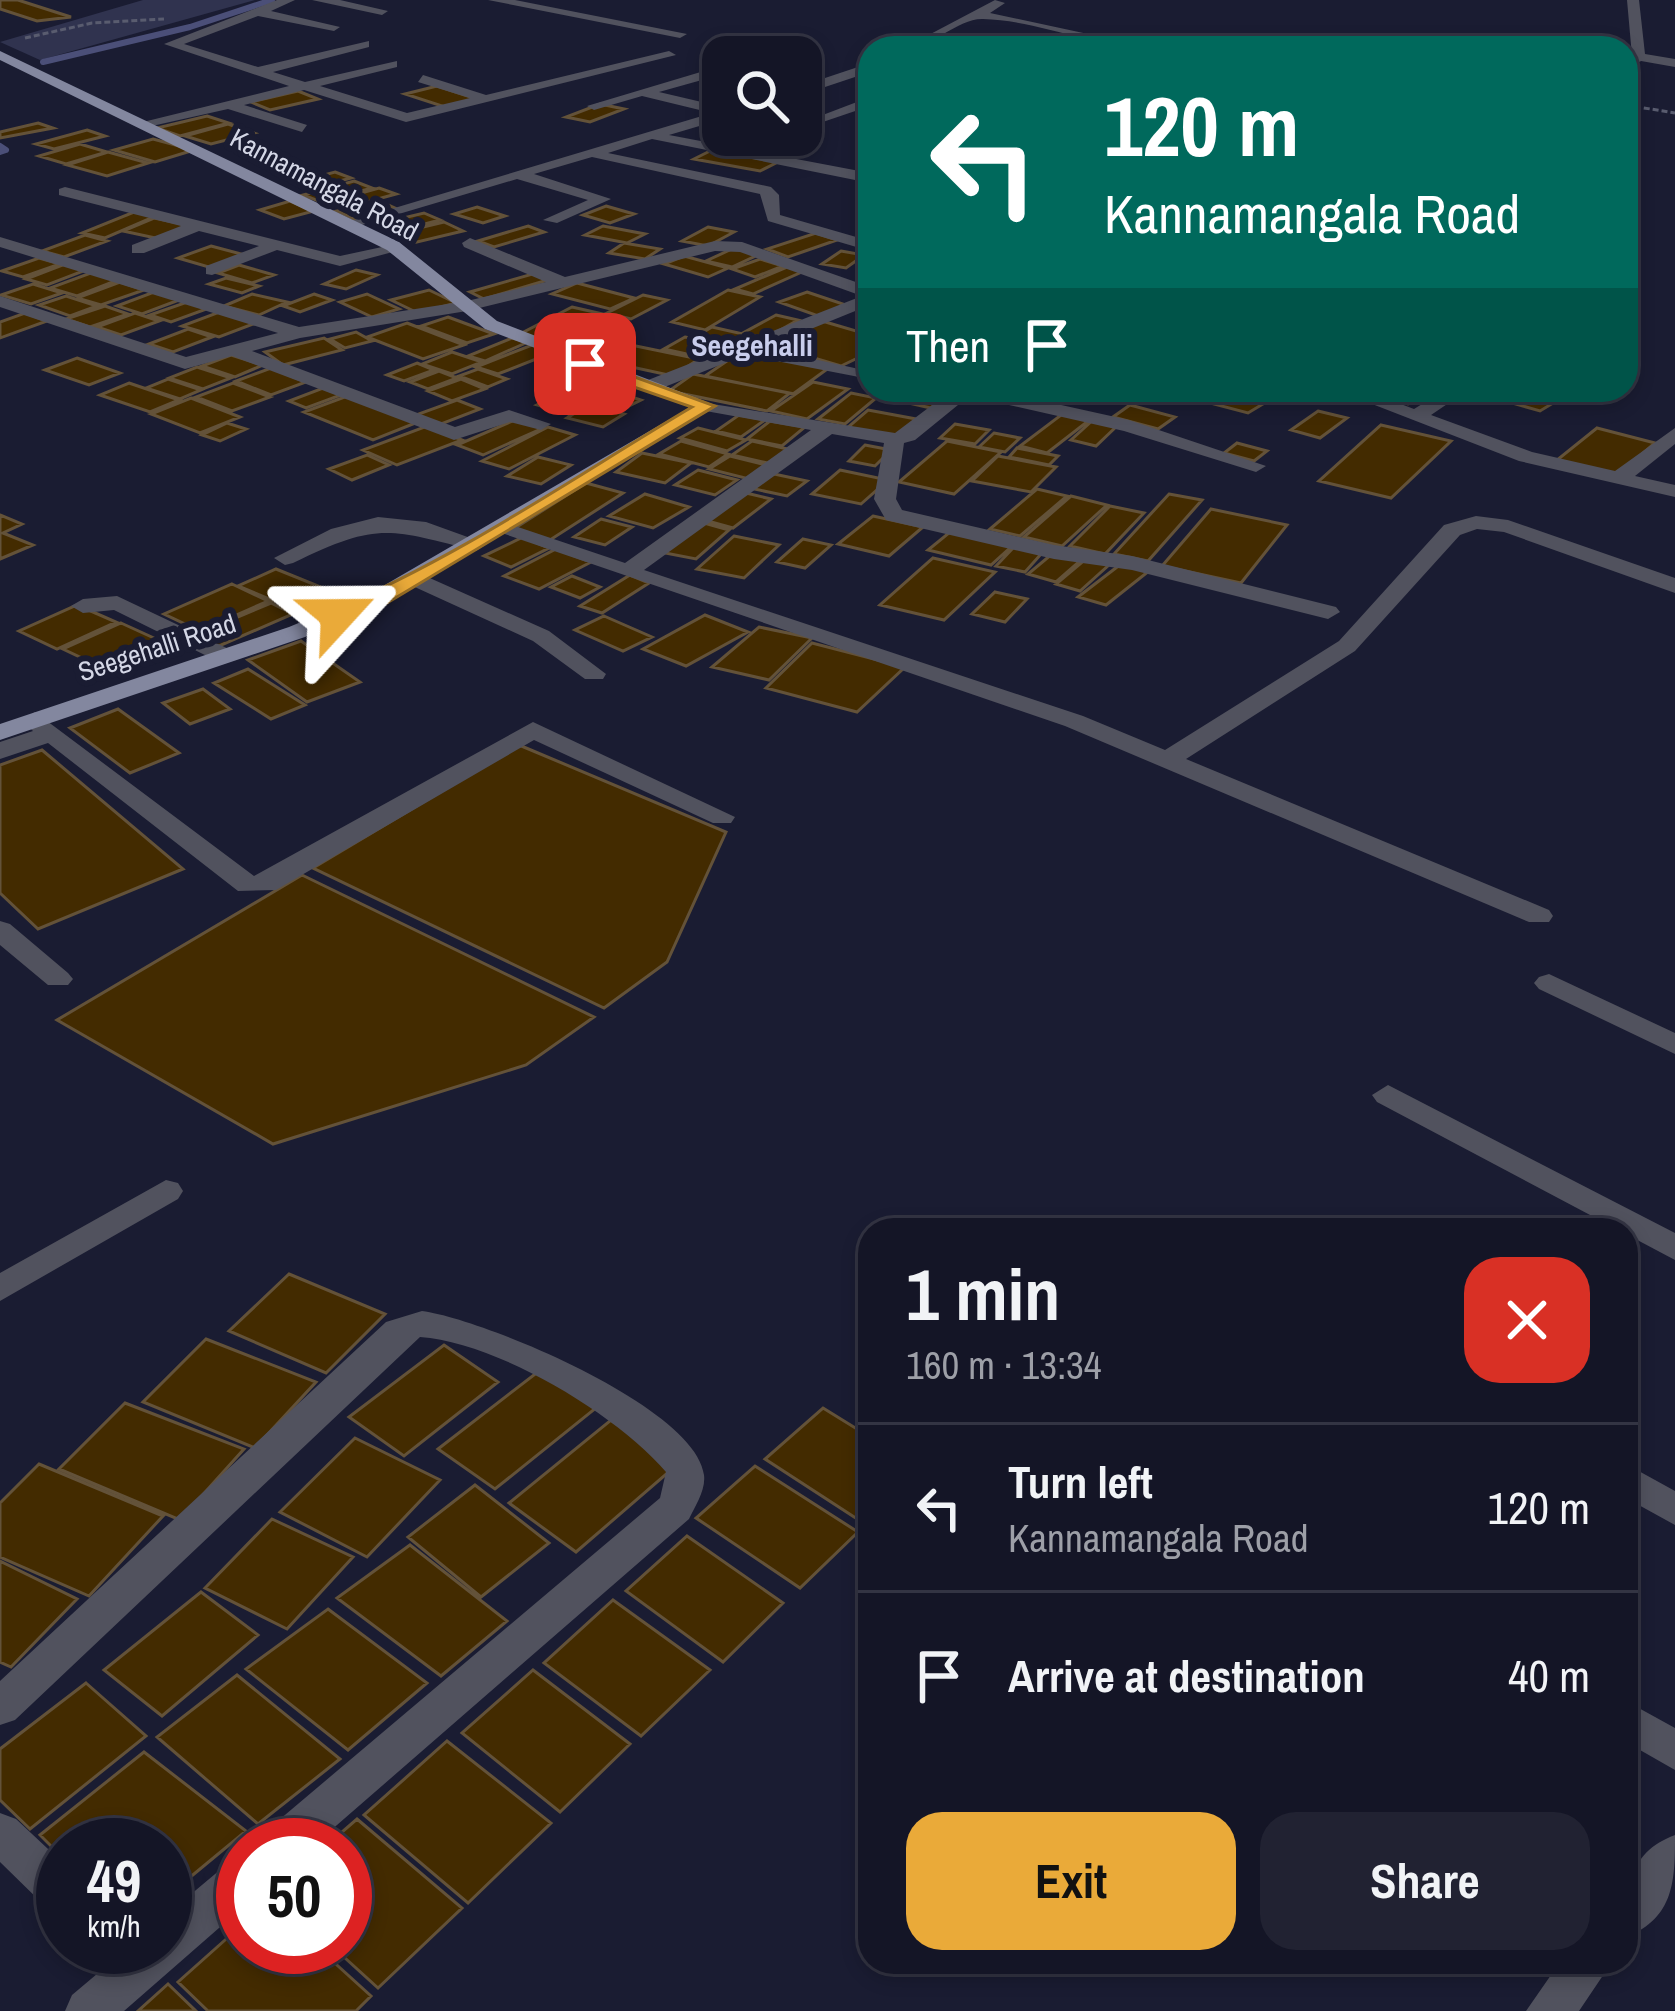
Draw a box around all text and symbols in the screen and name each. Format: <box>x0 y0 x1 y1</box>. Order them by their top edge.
map controls <box>702 36 822 156</box>
button: search <box>702 36 822 156</box>
text: 120 m <box>1104 69 1299 182</box>
icon: left <box>906 84 1062 240</box>
street label: Kannamangala Road <box>224 119 425 249</box>
text: Kannamangala Road <box>1104 177 1520 250</box>
icon: arrive <box>1014 312 1080 378</box>
pin <box>534 313 636 415</box>
text: Then <box>906 315 990 376</box>
district label: Seegehalli <box>691 325 813 365</box>
icon: arrive <box>552 331 618 397</box>
position arrow <box>275 552 401 678</box>
street label: Seegehalli Road <box>73 605 240 689</box>
text: 1 min <box>906 1245 1060 1342</box>
button: close <box>1464 1257 1590 1383</box>
text: 160 m · 13:34 <box>906 1339 1102 1391</box>
text: Turn left <box>1008 1451 1153 1512</box>
icon: left <box>906 1475 972 1541</box>
text: 120 m <box>1487 1477 1590 1538</box>
text: Kannamangala Road <box>1008 1512 1308 1564</box>
icon: arrive <box>906 1643 972 1709</box>
text: Arrive at destination <box>1008 1645 1365 1706</box>
text: 40 m <box>1508 1645 1590 1706</box>
button: Exit <box>906 1812 1236 1950</box>
button: Share <box>1260 1812 1590 1950</box>
speed limit sign: 50 <box>216 1818 372 1974</box>
text: 49 <box>87 1840 141 1921</box>
text: km/h <box>87 1906 141 1946</box>

